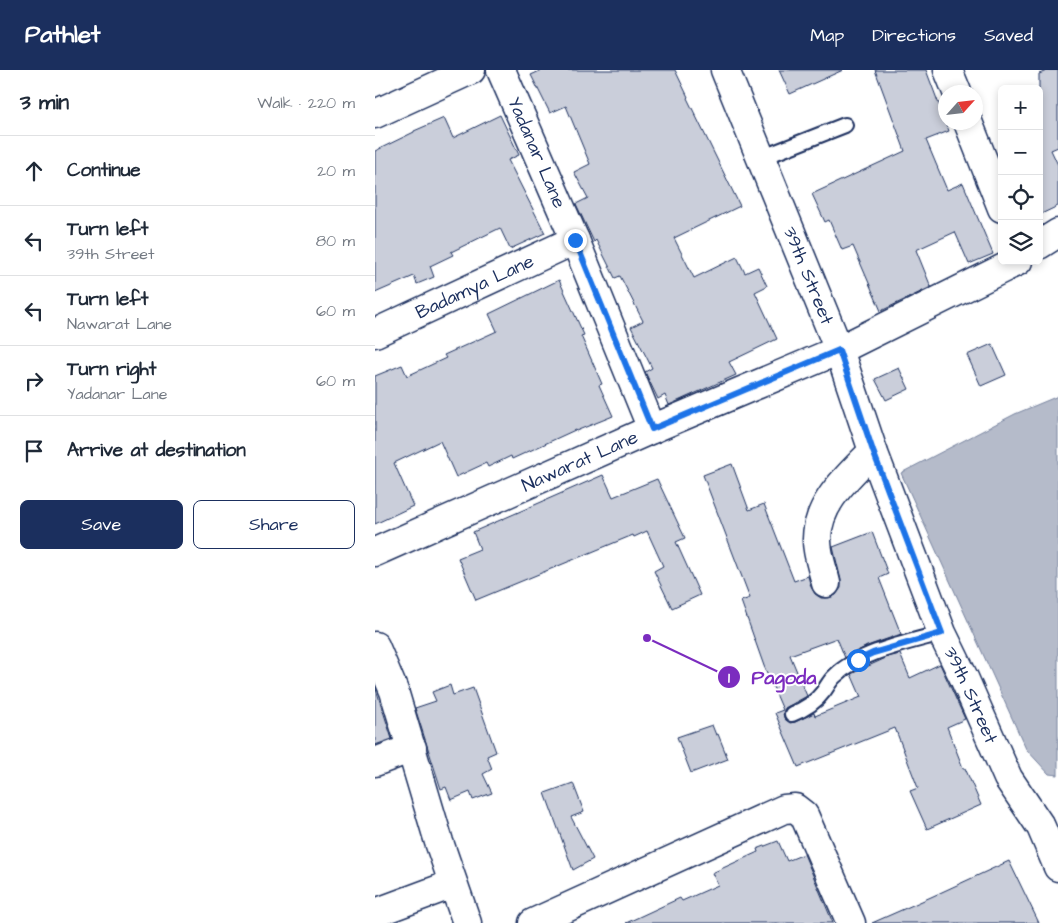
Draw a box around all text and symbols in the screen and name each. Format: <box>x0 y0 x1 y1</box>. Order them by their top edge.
text: Pathlet <box>25 18 101 52</box>
text: Map <box>810 23 844 48</box>
text: Directions <box>872 23 956 48</box>
text: Saved <box>984 23 1033 48</box>
north arrow <box>938 85 983 130</box>
map controls <box>998 85 1043 265</box>
button: + <box>998 85 1043 130</box>
text: 3 min <box>20 88 69 117</box>
text: Walk · 220 m <box>257 92 355 114</box>
street label: Yadanar Lane <box>501 93 573 213</box>
button: − <box>998 130 1043 175</box>
icon: ahead <box>20 157 48 185</box>
text: Continue <box>67 157 141 184</box>
text: 20 m <box>317 160 355 182</box>
button: locate <box>998 175 1043 220</box>
text: Turn left <box>67 216 148 243</box>
button: layers <box>998 220 1043 265</box>
street label: 39th Street <box>777 222 841 329</box>
icon: left <box>20 227 48 255</box>
route end <box>564 229 587 252</box>
text: 80 m <box>316 230 355 252</box>
text: 39th Street <box>67 243 154 265</box>
street label: Badamya Lane <box>411 247 538 326</box>
text: Turn left <box>67 286 148 313</box>
icon: left <box>20 297 48 325</box>
text: 60 m <box>316 300 355 322</box>
text: Nawarat Lane <box>67 313 172 335</box>
text: Turn right <box>67 356 156 383</box>
icon: right <box>20 367 48 395</box>
text: 60 m <box>316 370 355 392</box>
text: Yadanar Lane <box>67 383 167 405</box>
street label: Nawarat Lane <box>517 423 642 499</box>
icon: arrive <box>20 437 48 465</box>
text: Arrive at destination <box>67 437 246 464</box>
button: Save <box>20 500 183 549</box>
button: Share <box>193 500 355 549</box>
street label: 39th Street <box>937 642 1005 748</box>
route start <box>847 649 870 672</box>
callout: Pagoda <box>716 660 826 695</box>
text: Pagoda <box>752 664 817 693</box>
text: 1 <box>728 668 730 689</box>

